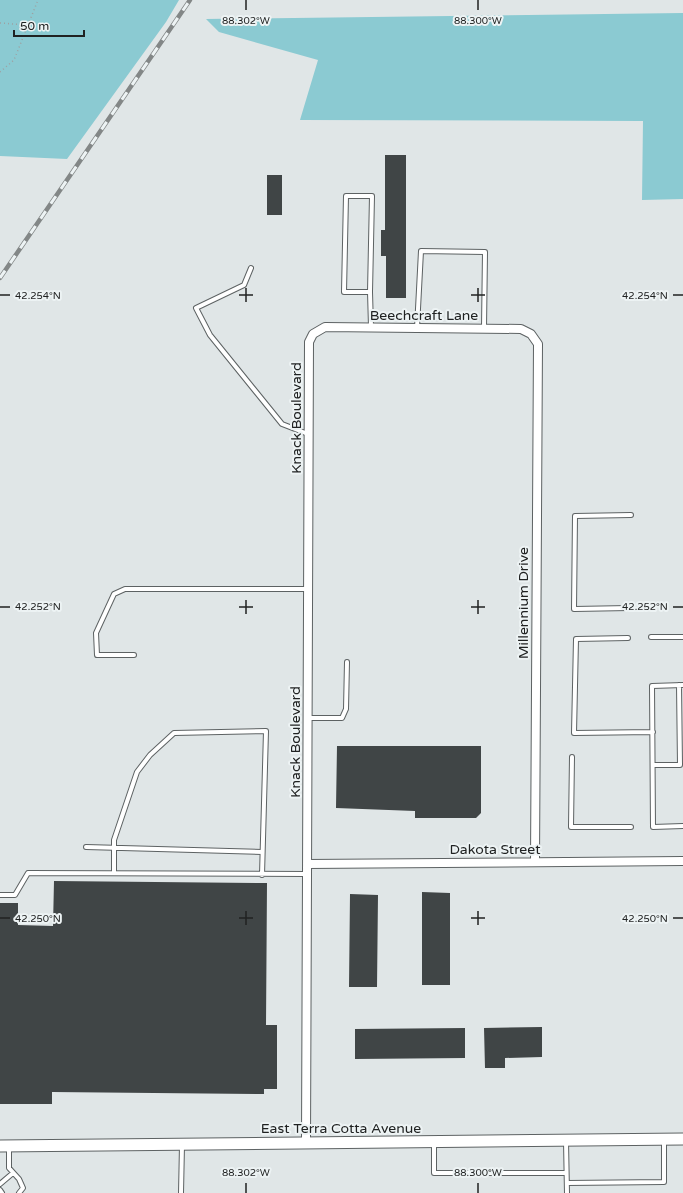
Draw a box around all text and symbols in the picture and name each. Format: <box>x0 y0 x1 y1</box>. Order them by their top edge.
scale bar <box>14 12 84 38</box>
text: 88.302°W <box>222 15 270 27</box>
text: 88.300°W <box>454 15 502 27</box>
text: 50 m <box>20 19 49 33</box>
text: 42.254°N <box>15 290 61 302</box>
text: 42.254°N <box>622 290 668 302</box>
street label: Beechcraft Lane <box>370 307 478 324</box>
street label: Knack Boulevard <box>288 362 305 474</box>
street label: Millennium Drive <box>515 547 532 659</box>
text: 42.252°N <box>15 601 61 613</box>
text: 42.252°N <box>622 601 668 613</box>
street label: Knack Boulevard <box>287 686 304 798</box>
street label: Dakota Street <box>449 841 541 858</box>
text: 42.250°N <box>15 913 61 925</box>
text: 42.250°N <box>622 913 668 925</box>
street label: East Terra Cotta Avenue <box>261 1120 421 1137</box>
text: 88.302°W <box>222 1167 270 1179</box>
text: 88.300°W <box>454 1167 502 1179</box>

